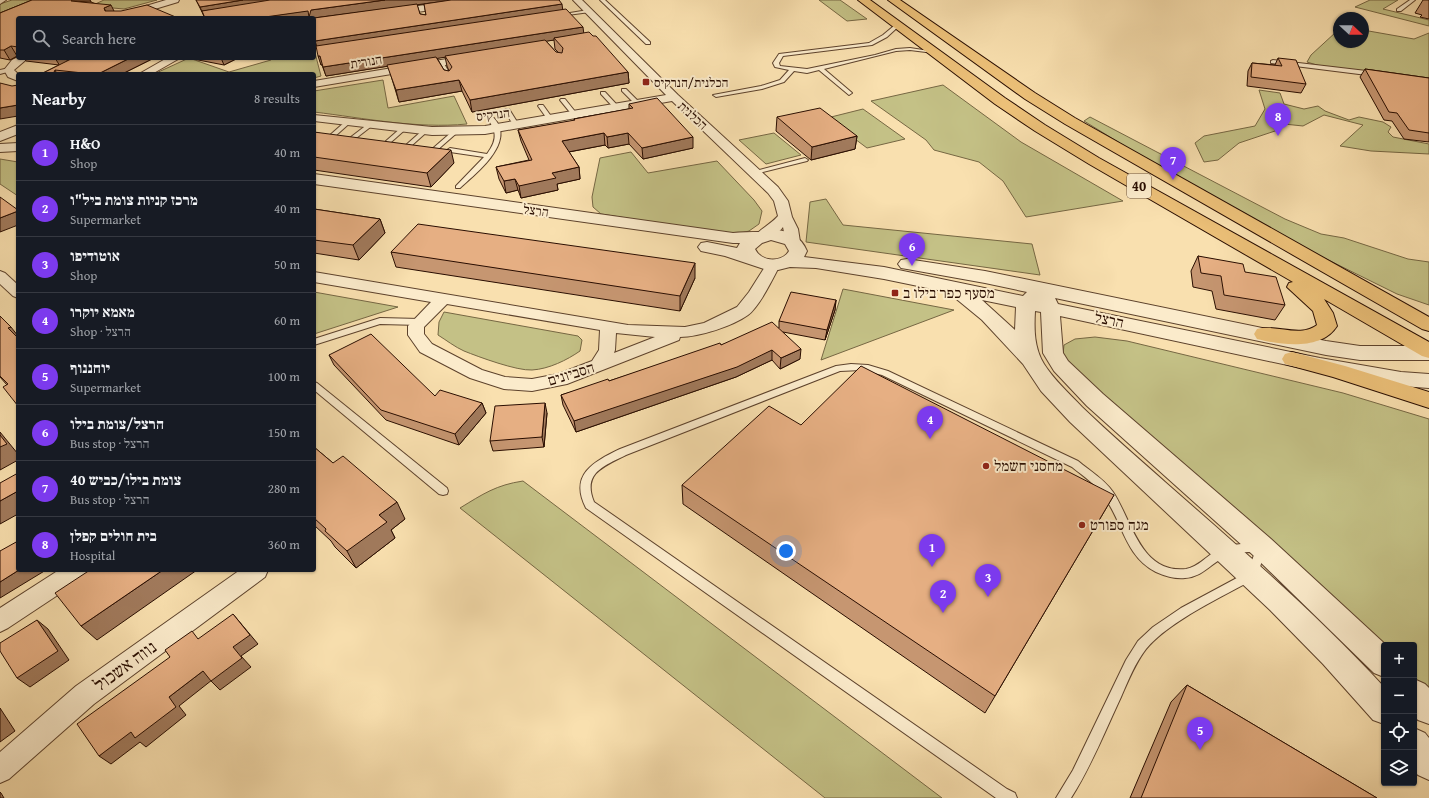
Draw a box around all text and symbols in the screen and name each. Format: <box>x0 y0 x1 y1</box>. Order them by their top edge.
north arrow <box>1333 12 1369 48</box>
search box <box>16 16 316 60</box>
icon: search <box>30 27 52 49</box>
text: Search here <box>62 28 136 49</box>
street label: הנורית <box>349 50 383 73</box>
place label: הכלנית/הנרקיס <box>654 73 729 92</box>
marker: הכלנית/הנרקיס <box>641 77 651 87</box>
text: Nearby <box>32 86 86 111</box>
text: 8 results <box>254 89 300 108</box>
street label: הכלנית <box>674 97 712 134</box>
street label: הנרקיס <box>475 103 511 126</box>
pin: 8 <box>1265 103 1291 136</box>
text: H&O <box>70 133 100 154</box>
text: 1 <box>42 143 48 162</box>
text: 40 m <box>274 143 300 162</box>
pin: 7 <box>1160 147 1186 180</box>
text: Shop <box>70 154 97 173</box>
road number: 40 <box>1127 174 1151 198</box>
text: מרכז קניות צומת ביל"ו <box>70 189 198 210</box>
text: 2 <box>42 199 48 218</box>
text: 40 m <box>274 199 300 218</box>
street label: הרצל <box>522 199 550 222</box>
text: Supermarket <box>70 210 141 229</box>
pin: 6 <box>899 233 925 266</box>
text: אוטודיפו <box>70 245 120 266</box>
text: 3 <box>42 255 48 274</box>
text: 50 m <box>274 255 300 274</box>
text: Shop <box>70 266 97 285</box>
place label: מסעף כפר בילו ב <box>903 282 995 303</box>
marker: מסעף כפר בילו ב <box>890 288 900 298</box>
text: מאמא יוקרו <box>70 301 135 322</box>
street label: הרצל <box>1092 306 1126 333</box>
text: 4 <box>42 311 48 330</box>
text: 60 m <box>274 311 300 330</box>
text: Shop · הרצל <box>70 322 131 341</box>
street label: הסביונים <box>545 356 597 391</box>
text: יוחננוף <box>70 357 110 378</box>
text: 5 <box>42 367 48 386</box>
text: 100 m <box>268 367 300 386</box>
text: Supermarket <box>70 378 141 397</box>
pin: 4 <box>917 406 943 439</box>
text: הרצל/צומת בילו <box>70 413 164 434</box>
text: 6 <box>42 423 48 442</box>
text: 150 m <box>268 423 300 442</box>
text: Bus stop · הרצל <box>70 434 149 453</box>
place label: מחסני חשמל <box>994 455 1063 476</box>
marker: מחסני חשמל <box>981 461 991 471</box>
text: צומת בילו/כביש 40 <box>70 469 181 490</box>
text: 7 <box>42 479 48 498</box>
text: 280 m <box>268 479 300 498</box>
text: Bus stop · הרצל <box>70 490 149 509</box>
place label: מגה ספורט <box>1090 514 1149 535</box>
marker: מגה ספורט <box>1077 520 1087 530</box>
text: בית חולים קפלן <box>70 525 157 546</box>
pin: 1 <box>919 534 945 567</box>
text: 8 <box>42 535 48 554</box>
text: 360 m <box>268 535 300 554</box>
your location <box>776 541 796 561</box>
text: Hospital <box>70 546 115 565</box>
pin: 3 <box>975 564 1001 597</box>
pin: 2 <box>930 580 956 613</box>
street label: נווה אשכול <box>88 633 162 698</box>
map controls <box>1381 642 1417 786</box>
button: + <box>1381 642 1417 678</box>
button: − <box>1381 678 1417 714</box>
button: locate <box>1381 714 1417 750</box>
pin: 5 <box>1187 717 1213 750</box>
button: layers <box>1381 750 1417 786</box>

